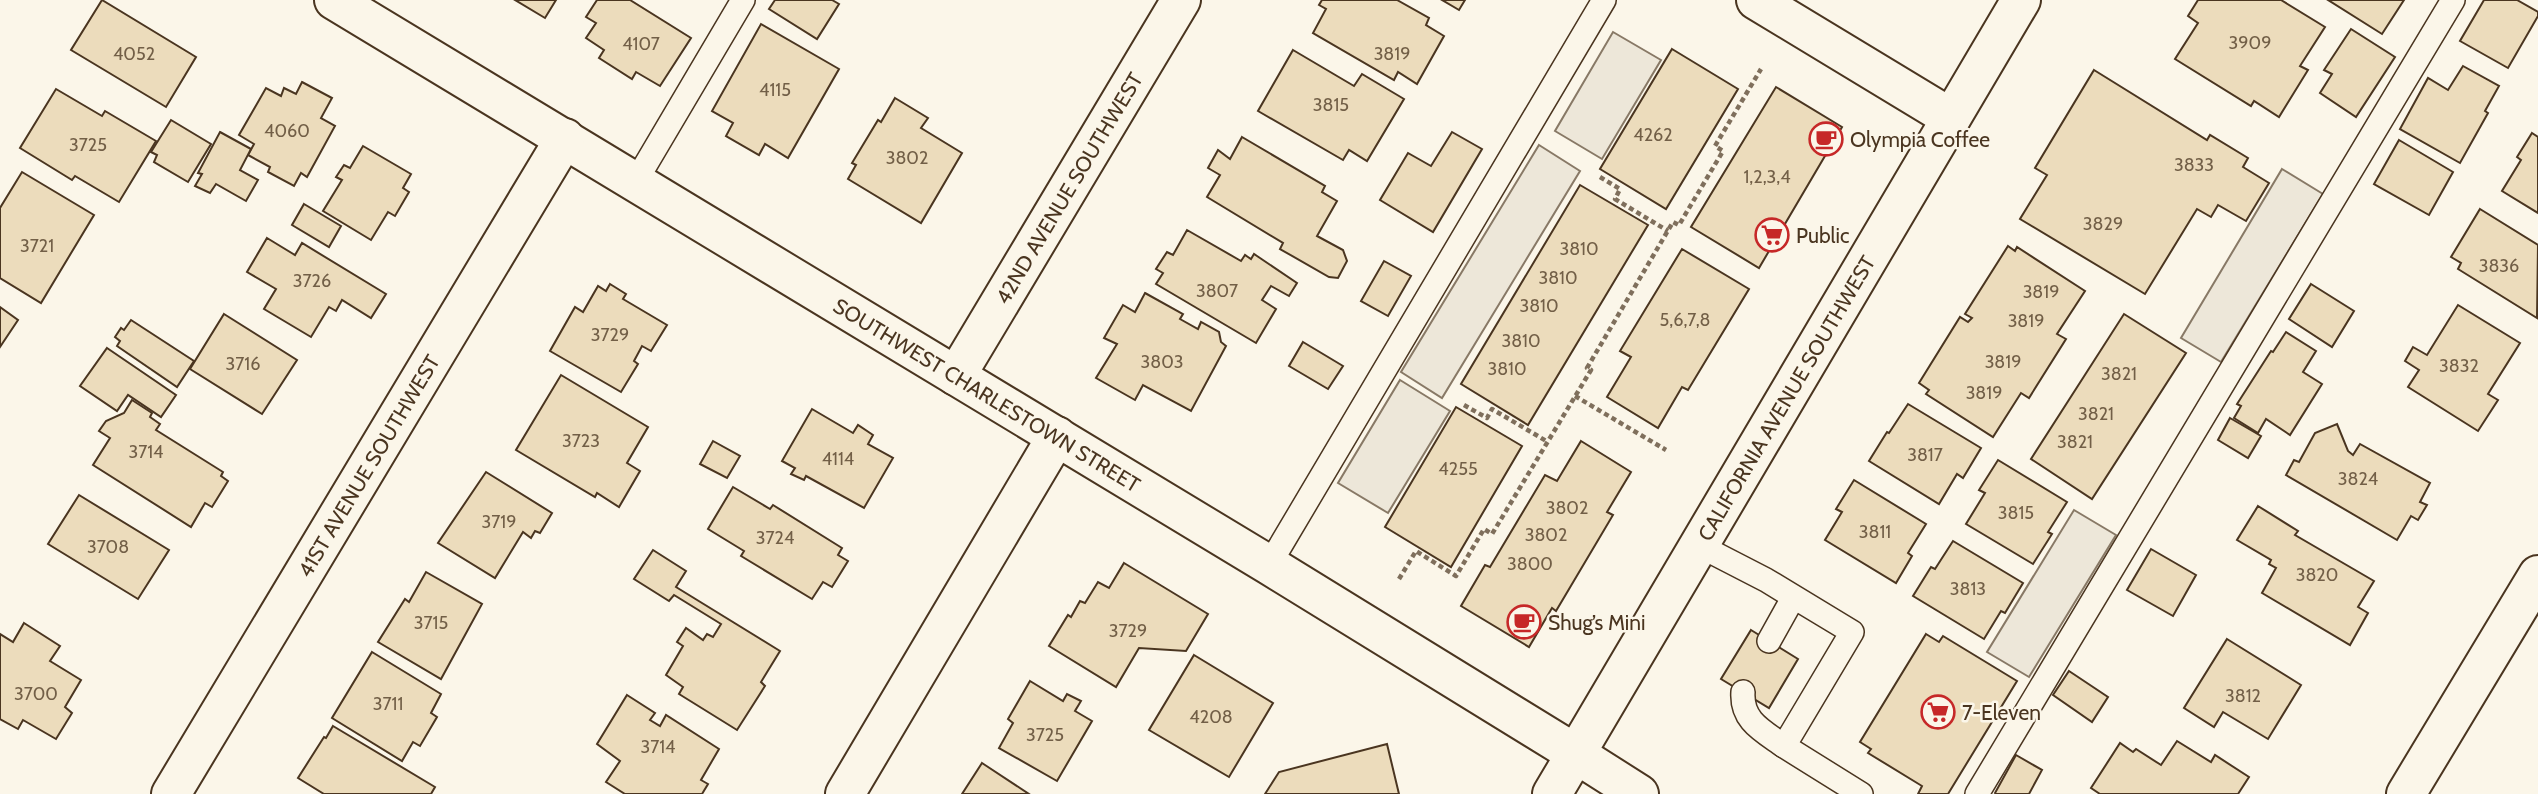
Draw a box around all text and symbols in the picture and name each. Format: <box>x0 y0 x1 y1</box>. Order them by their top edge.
house number: 3909 <box>2229 32 2271 54</box>
house number: 4107 <box>622 33 660 55</box>
house number: 4052 <box>113 43 155 65</box>
house number: 3819 <box>1374 43 1410 65</box>
street label: 42ND AVENUE SOUTHWEST <box>990 68 1147 308</box>
house number: 4115 <box>759 79 791 101</box>
house number: 3815 <box>1313 94 1349 116</box>
house number: 4060 <box>264 120 310 142</box>
cafe icon: Olympia Coffee <box>1807 120 1845 158</box>
house number: 4262 <box>1633 124 1673 146</box>
place label: Olympia Coffee <box>1850 127 1990 152</box>
house number: 3725 <box>69 134 107 156</box>
house number: 3802 <box>886 147 928 169</box>
house number: 3833 <box>2174 154 2214 176</box>
house number: 1,2,3,4 <box>1743 166 1791 188</box>
house number: 3829 <box>2083 213 2123 235</box>
supermarket icon: Public <box>1753 216 1791 254</box>
place label: Public <box>1796 223 1850 248</box>
house number: 3721 <box>20 235 54 257</box>
house number: 3810 <box>1559 238 1599 260</box>
street label: CALIFORNIA AVENUE SOUTHWEST <box>1692 251 1880 545</box>
house number: 3836 <box>2479 255 2519 277</box>
house number: 3810 <box>1538 267 1578 289</box>
house number: 3726 <box>293 270 331 292</box>
house number: 3807 <box>1196 280 1238 302</box>
house number: 3819 <box>2023 281 2059 303</box>
street label: SOUTHWEST CHARLESTOWN STREET <box>829 292 1145 497</box>
house number: 3810 <box>1519 295 1559 317</box>
house number: 5,6,7,8 <box>1660 309 1710 331</box>
house number: 3819 <box>2008 310 2044 332</box>
house number: 3729 <box>591 324 629 346</box>
house number: 3810 <box>1501 330 1541 352</box>
street label: 41ST AVENUE SOUTHWEST <box>292 350 444 581</box>
house number: 3803 <box>1141 351 1183 373</box>
house number: 3819 <box>1985 351 2021 373</box>
house number: 3716 <box>226 353 260 375</box>
house number: 3832 <box>2439 355 2479 377</box>
house number: 3810 <box>1487 358 1527 380</box>
house number: 3821 <box>2101 363 2137 385</box>
house number: 3819 <box>1966 382 2002 404</box>
house number: 3821 <box>2078 403 2114 425</box>
house number: 3723 <box>562 430 600 452</box>
house number: 3821 <box>2057 431 2093 453</box>
house number: 3714 <box>128 441 164 463</box>
house number: 3817 <box>1907 444 1943 466</box>
house number: 4114 <box>822 448 854 470</box>
house number: 4255 <box>1438 458 1478 480</box>
house number: 3824 <box>2338 468 2378 490</box>
house number: 3802 <box>1546 497 1588 519</box>
house number: 3815 <box>1998 502 2034 524</box>
house number: 3719 <box>482 511 516 533</box>
house number: 3811 <box>1859 521 1891 543</box>
house number: 3802 <box>1525 524 1567 546</box>
house number: 3724 <box>756 527 794 549</box>
house number: 3708 <box>87 536 129 558</box>
house number: 3800 <box>1507 553 1553 575</box>
house number: 3820 <box>2296 564 2338 586</box>
house number: 3813 <box>1950 578 1986 600</box>
cafe icon: Shug’s Mini <box>1505 603 1543 641</box>
place label: Shug’s Mini <box>1548 610 1645 635</box>
house number: 3715 <box>414 612 448 634</box>
house number: 3729 <box>1109 620 1147 642</box>
house number: 3700 <box>14 683 58 705</box>
house number: 3812 <box>2225 685 2261 707</box>
house number: 3711 <box>373 693 403 715</box>
supermarket icon: 7-Eleven <box>1919 693 1957 731</box>
place label: 7-Eleven <box>1962 700 2041 725</box>
house number: 4208 <box>1189 706 1233 728</box>
house number: 3725 <box>1026 724 1064 746</box>
house number: 3714 <box>640 736 676 758</box>

